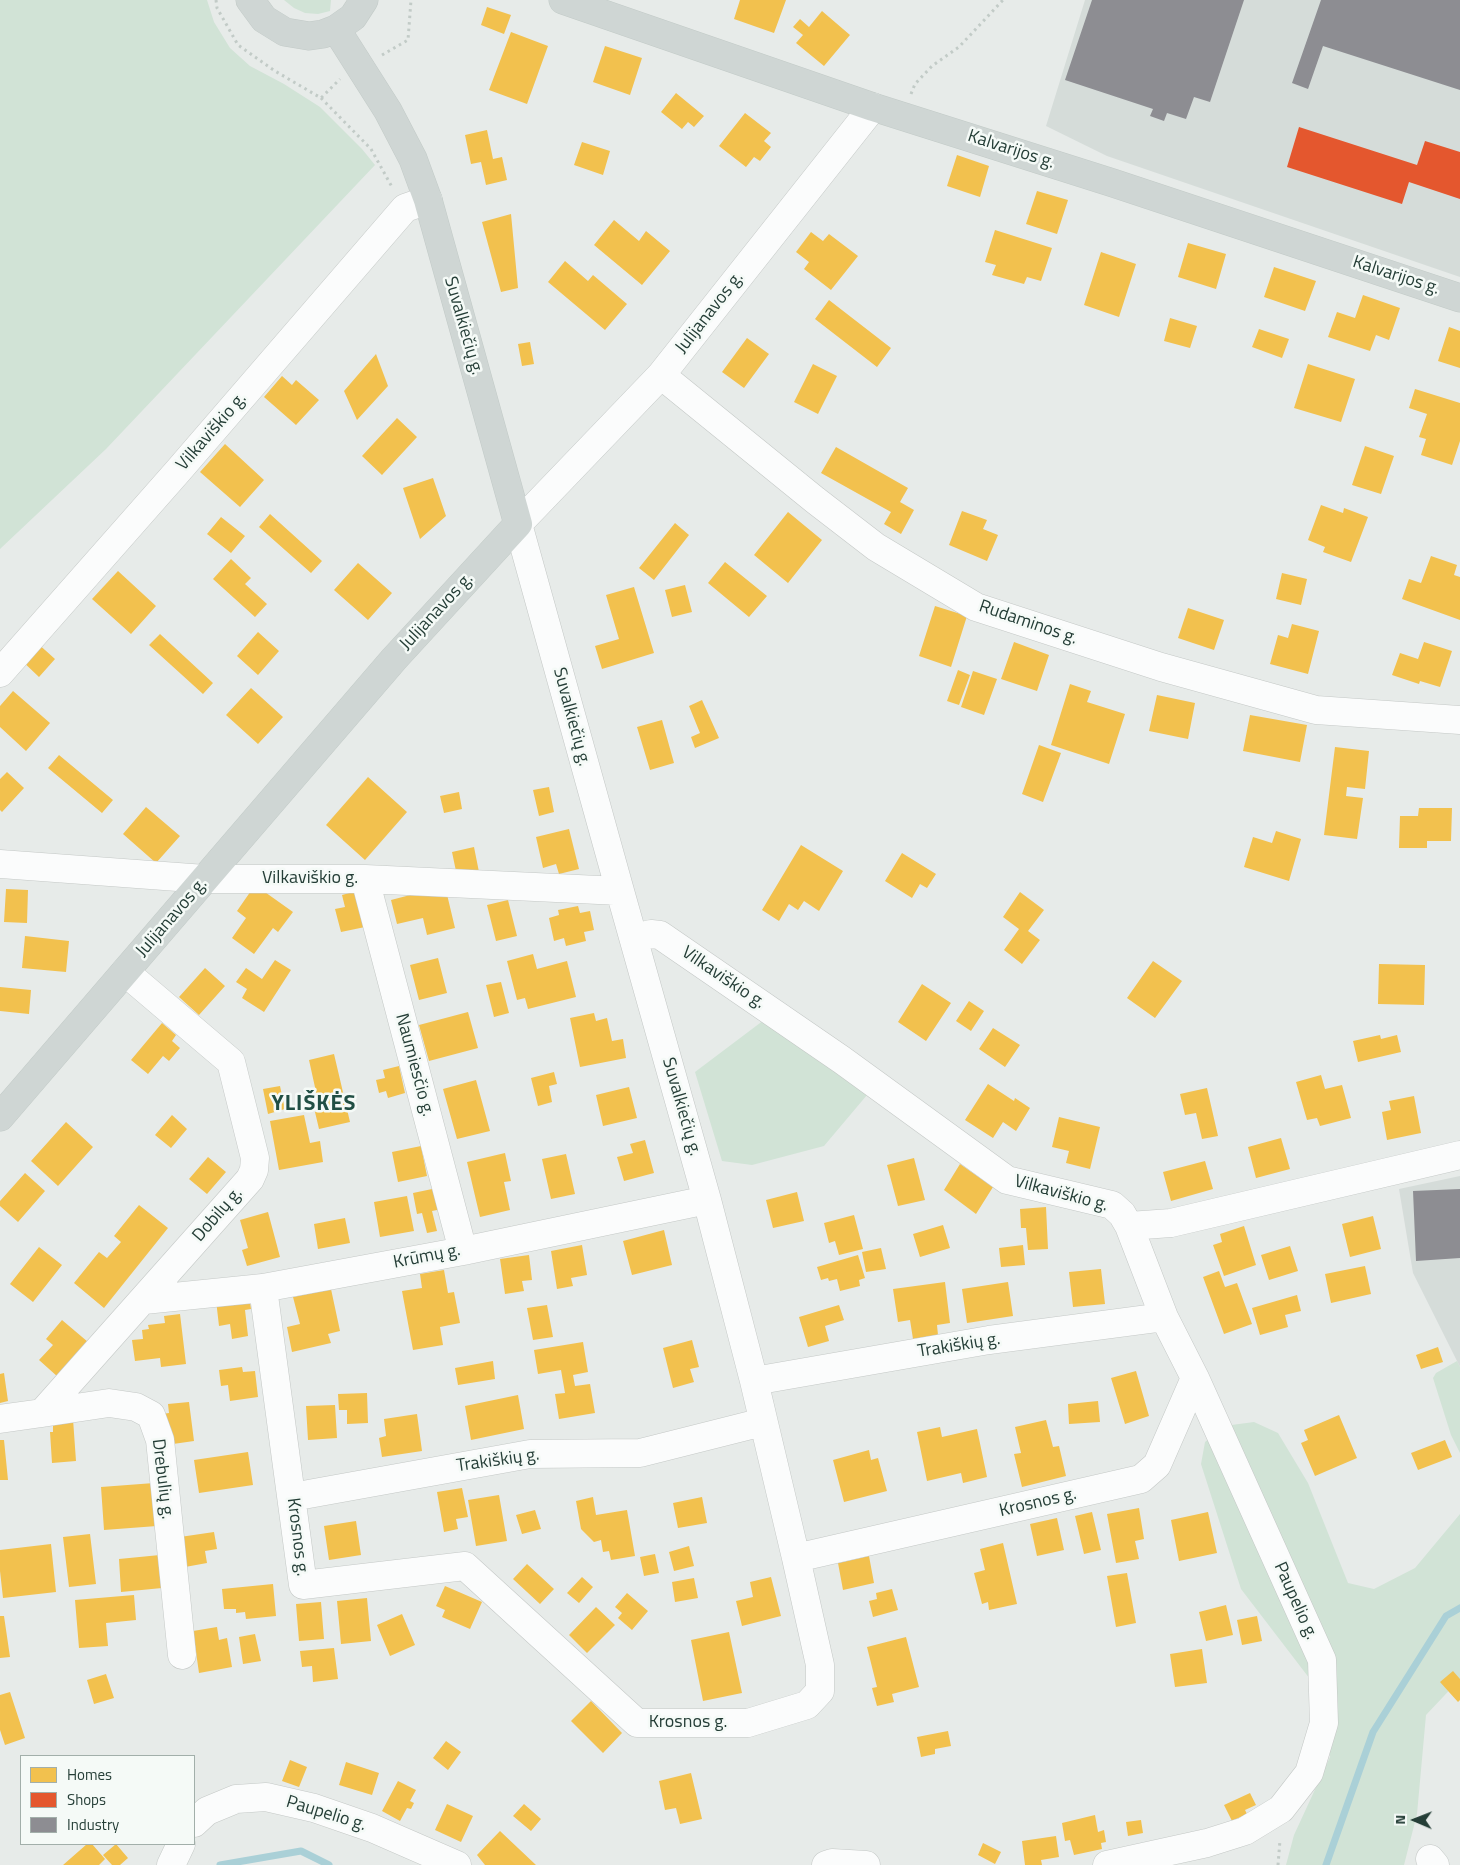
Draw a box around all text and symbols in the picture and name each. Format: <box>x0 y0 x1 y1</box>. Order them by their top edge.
street label: Kalvarijos g. <box>965 126 1057 174</box>
street label: Kalvarijos g. <box>1350 252 1442 300</box>
street label: Julijanavos g. <box>671 268 749 358</box>
street label: Suvalkiečių g. <box>439 274 487 378</box>
street label: Vilkaviškio g. <box>172 389 252 475</box>
street label: Julijanavos g. <box>396 569 478 655</box>
street label: Rudaminos g. <box>976 596 1080 650</box>
street label: Suvalkiečių g. <box>547 665 595 769</box>
street label: Vilkaviškio g. <box>262 868 358 890</box>
street label: Julijanavos g. <box>132 874 212 962</box>
street label: Vilkaviškio g. <box>677 942 769 1014</box>
street label: Naumiesčio g. <box>390 1011 438 1119</box>
street label: Suvalkiečių g. <box>657 1055 705 1159</box>
district label: YLIŠKĖS <box>271 1092 357 1118</box>
street label: Vilkaviškio g. <box>1012 1171 1110 1217</box>
street label: Dobilų g. <box>188 1183 248 1247</box>
street label: Krūmų g. <box>392 1240 462 1274</box>
street label: Trakiškių g. <box>916 1329 1002 1363</box>
street label: Drebulių g. <box>146 1438 178 1520</box>
street label: Trakiškių g. <box>455 1445 541 1477</box>
street label: Krosnos g. <box>997 1484 1079 1522</box>
street label: Krosnos g. <box>281 1497 313 1577</box>
street label: Paupelio g. <box>1268 1559 1322 1643</box>
street label: Krosnos g. <box>649 1712 727 1734</box>
legend <box>20 1755 195 1845</box>
text: Homes <box>67 1763 112 1786</box>
text: Shops <box>67 1788 106 1811</box>
street label: Paupelio g. <box>283 1792 369 1836</box>
north arrow <box>1390 1795 1440 1845</box>
text: Industry <box>67 1813 119 1836</box>
text: N <box>1389 1815 1410 1825</box>

